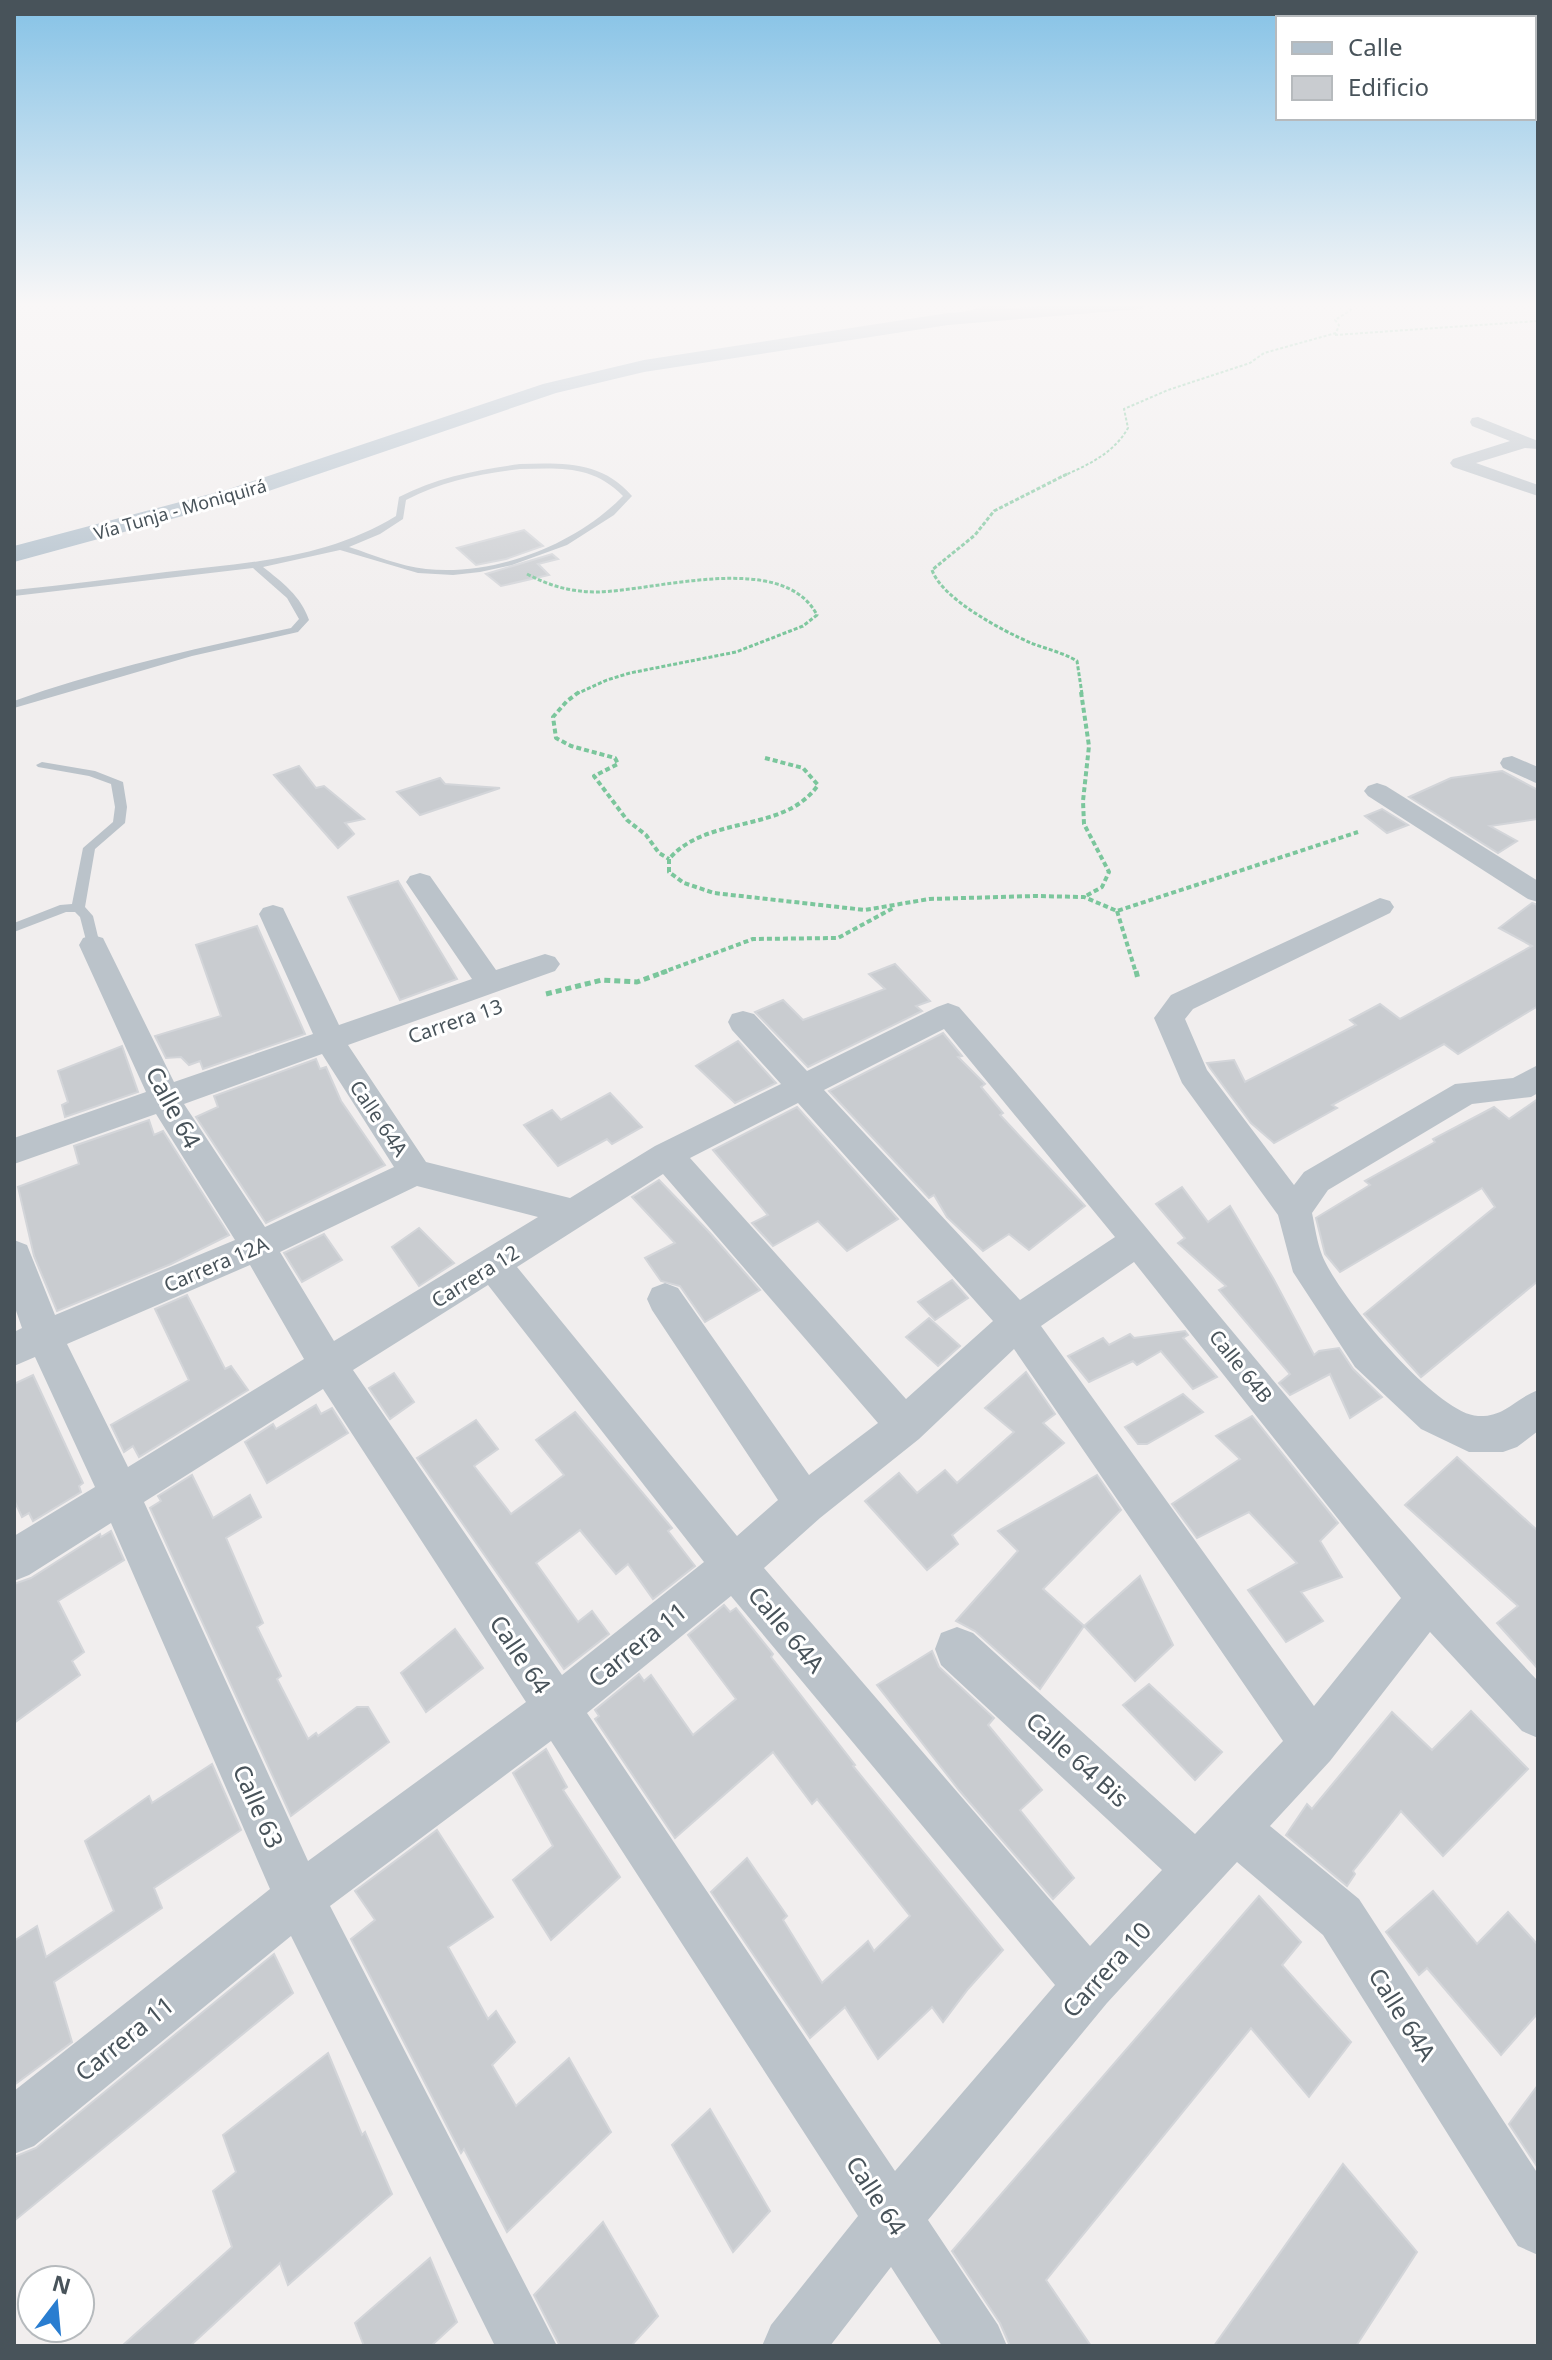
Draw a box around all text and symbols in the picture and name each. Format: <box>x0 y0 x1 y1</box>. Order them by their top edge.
legend <box>1276 16 1536 120</box>
text: Calle <box>1348 30 1403 63</box>
text: Edificio <box>1348 70 1429 103</box>
street label: Vía Tunja - Moniquirá <box>91 473 269 545</box>
street label: Carrera 13 <box>404 992 506 1050</box>
street label: Calle 64 <box>139 1060 209 1154</box>
street label: Calle 64A <box>344 1075 414 1162</box>
street label: Carrera 12A <box>160 1230 273 1298</box>
street label: Carrera 12 <box>426 1238 524 1314</box>
street label: Calle 64B <box>1203 1324 1279 1408</box>
street label: Calle 64A <box>741 1579 833 1680</box>
street label: Carrera 11 <box>581 1594 693 1694</box>
street label: Calle 64 <box>483 1608 560 1700</box>
street label: Calle 64 Bis <box>1019 1704 1137 1814</box>
street label: Calle 63 <box>226 1759 292 1853</box>
street label: Carrera 10 <box>1054 1914 1158 2024</box>
street label: Calle 64A <box>1362 1961 1445 2067</box>
street label: Carrera 11 <box>68 1988 180 2088</box>
street label: Calle 64 <box>839 2149 915 2241</box>
north arrow <box>16 2264 96 2344</box>
text: N <box>49 2267 75 2301</box>

